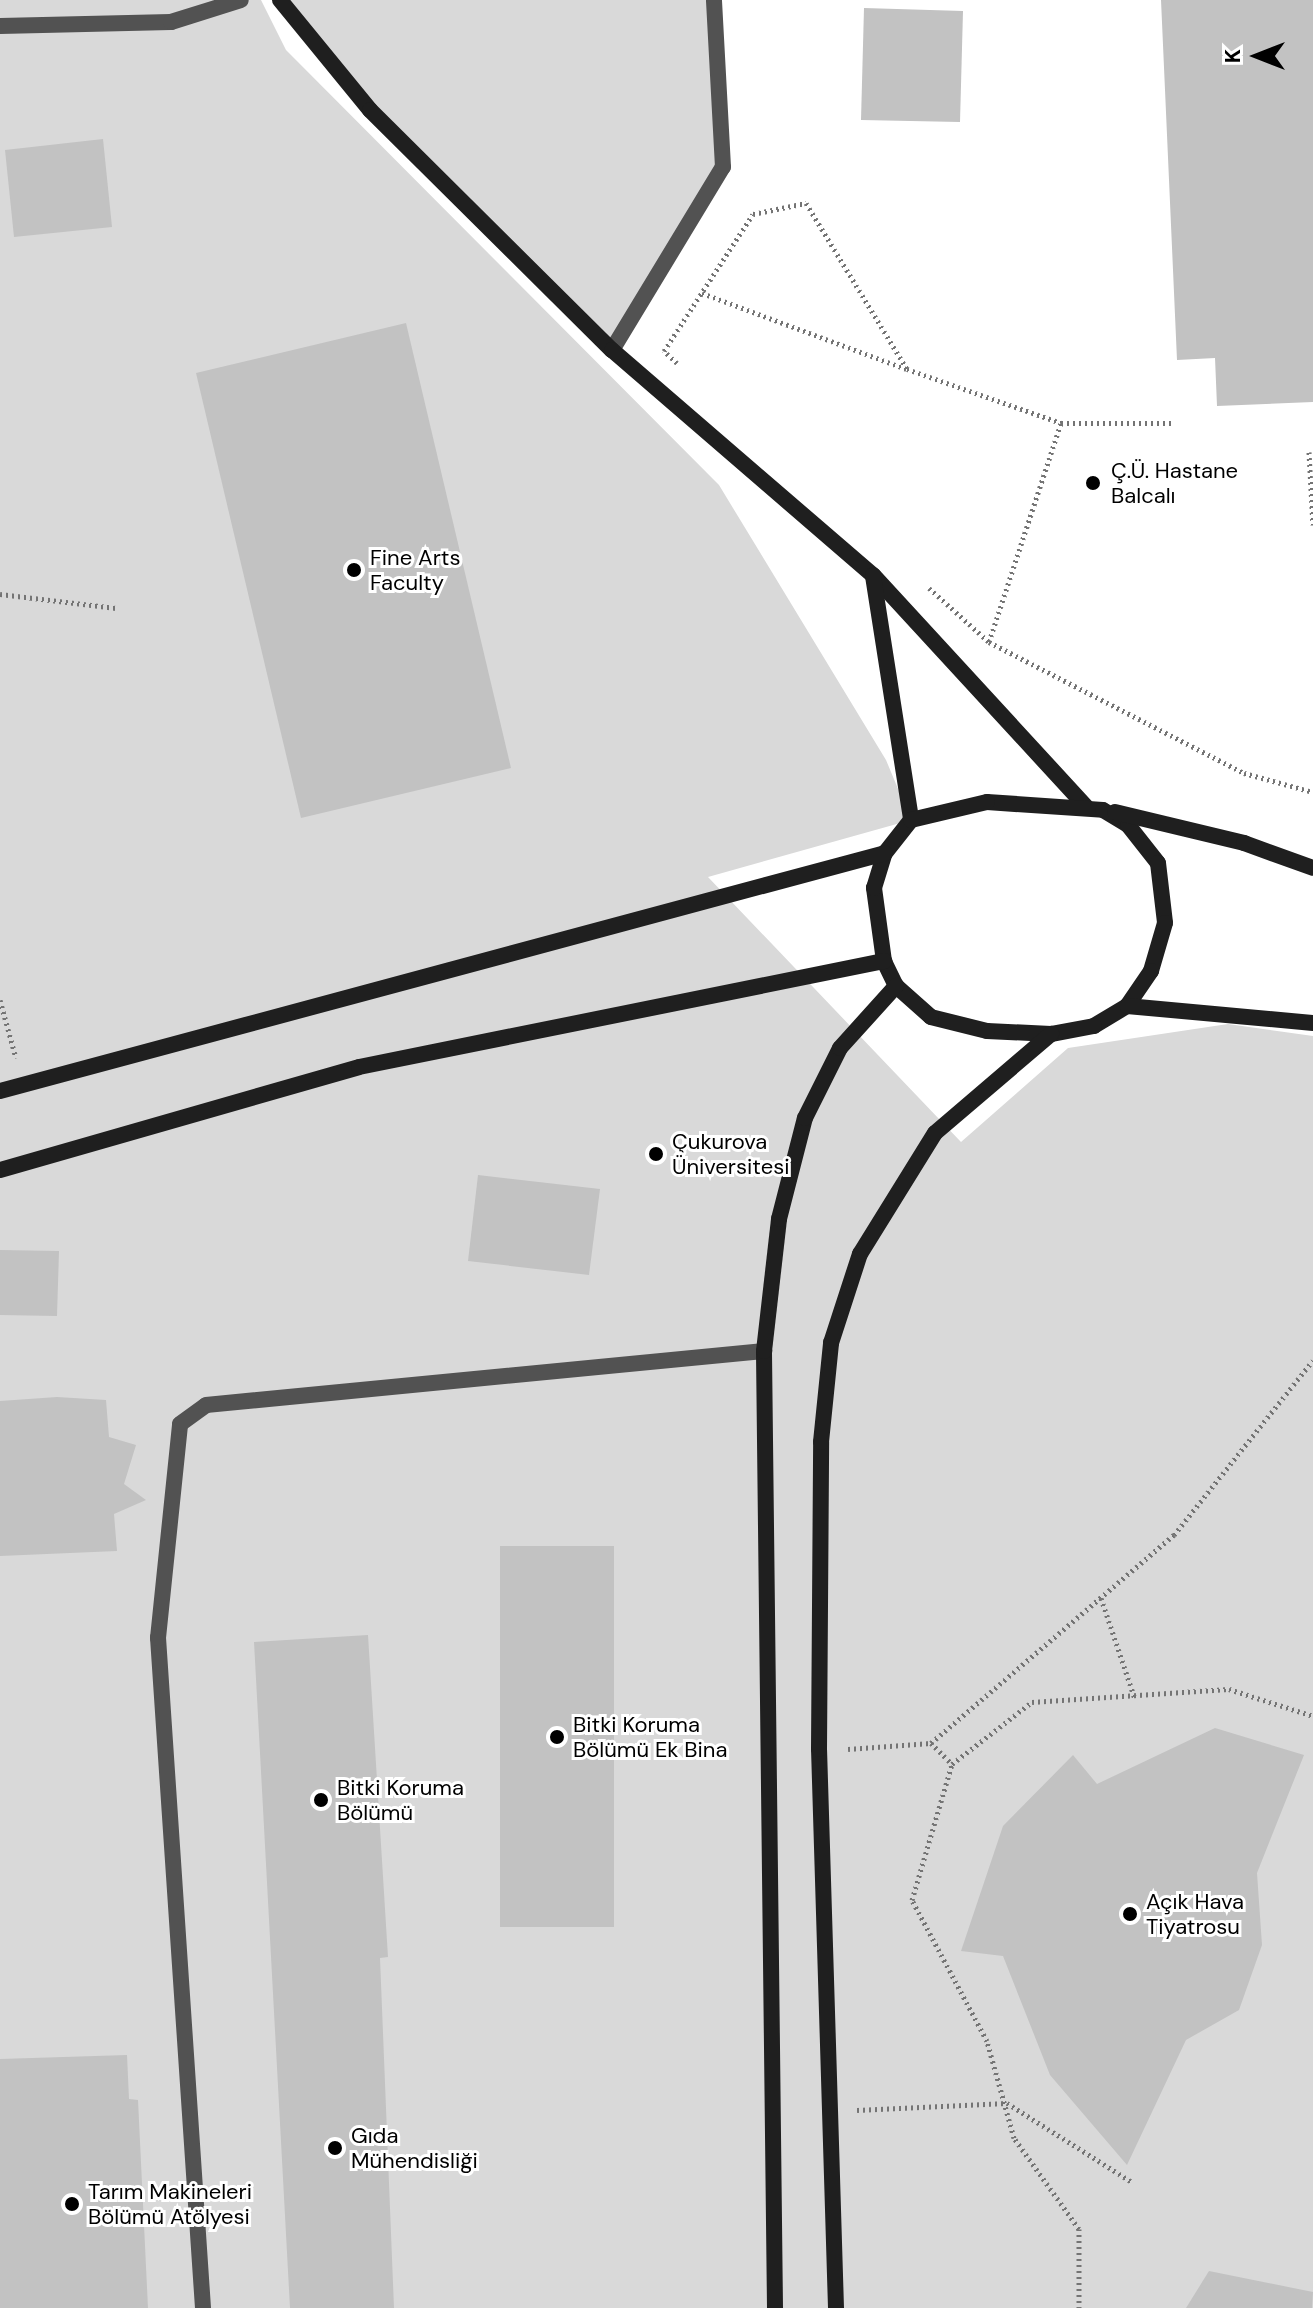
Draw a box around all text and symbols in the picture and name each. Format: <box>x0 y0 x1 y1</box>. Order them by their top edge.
north arrow <box>1217 16 1297 96</box>
text: K <box>1218 49 1247 63</box>
place label: Ç.Ü. Hastane Balcalı <box>1111 457 1238 508</box>
marker: Ç.Ü. Hastane Balcalı <box>1082 472 1104 494</box>
place label: Fine Arts Faculty <box>370 544 460 596</box>
marker: Fine Arts Faculty <box>345 561 363 579</box>
place label: Çukurova Üniversitesi <box>672 1128 789 1180</box>
marker: Çukurova Üniversitesi <box>647 1145 665 1163</box>
place label: Bitki Koruma Bölümü Ek Bina <box>573 1711 727 1762</box>
marker: Bitki Koruma Bölümü Ek Bina <box>548 1728 566 1746</box>
place label: Bitki Koruma Bölümü <box>337 1774 464 1826</box>
marker: Bitki Koruma Bölümü <box>312 1791 330 1809</box>
place label: Açık Hava Tiyatrosu <box>1146 1888 1244 1940</box>
marker: Açık Hava Tiyatrosu <box>1121 1905 1139 1923</box>
place label: Gıda Mühendisliği <box>351 2122 478 2174</box>
marker: Gıda Mühendisliği <box>326 2139 344 2157</box>
place label: Tarım Makineleri Bölümü Atölyesi <box>88 2178 252 2230</box>
marker: Tarım Makineleri Bölümü Atölyesi <box>63 2195 81 2213</box>

